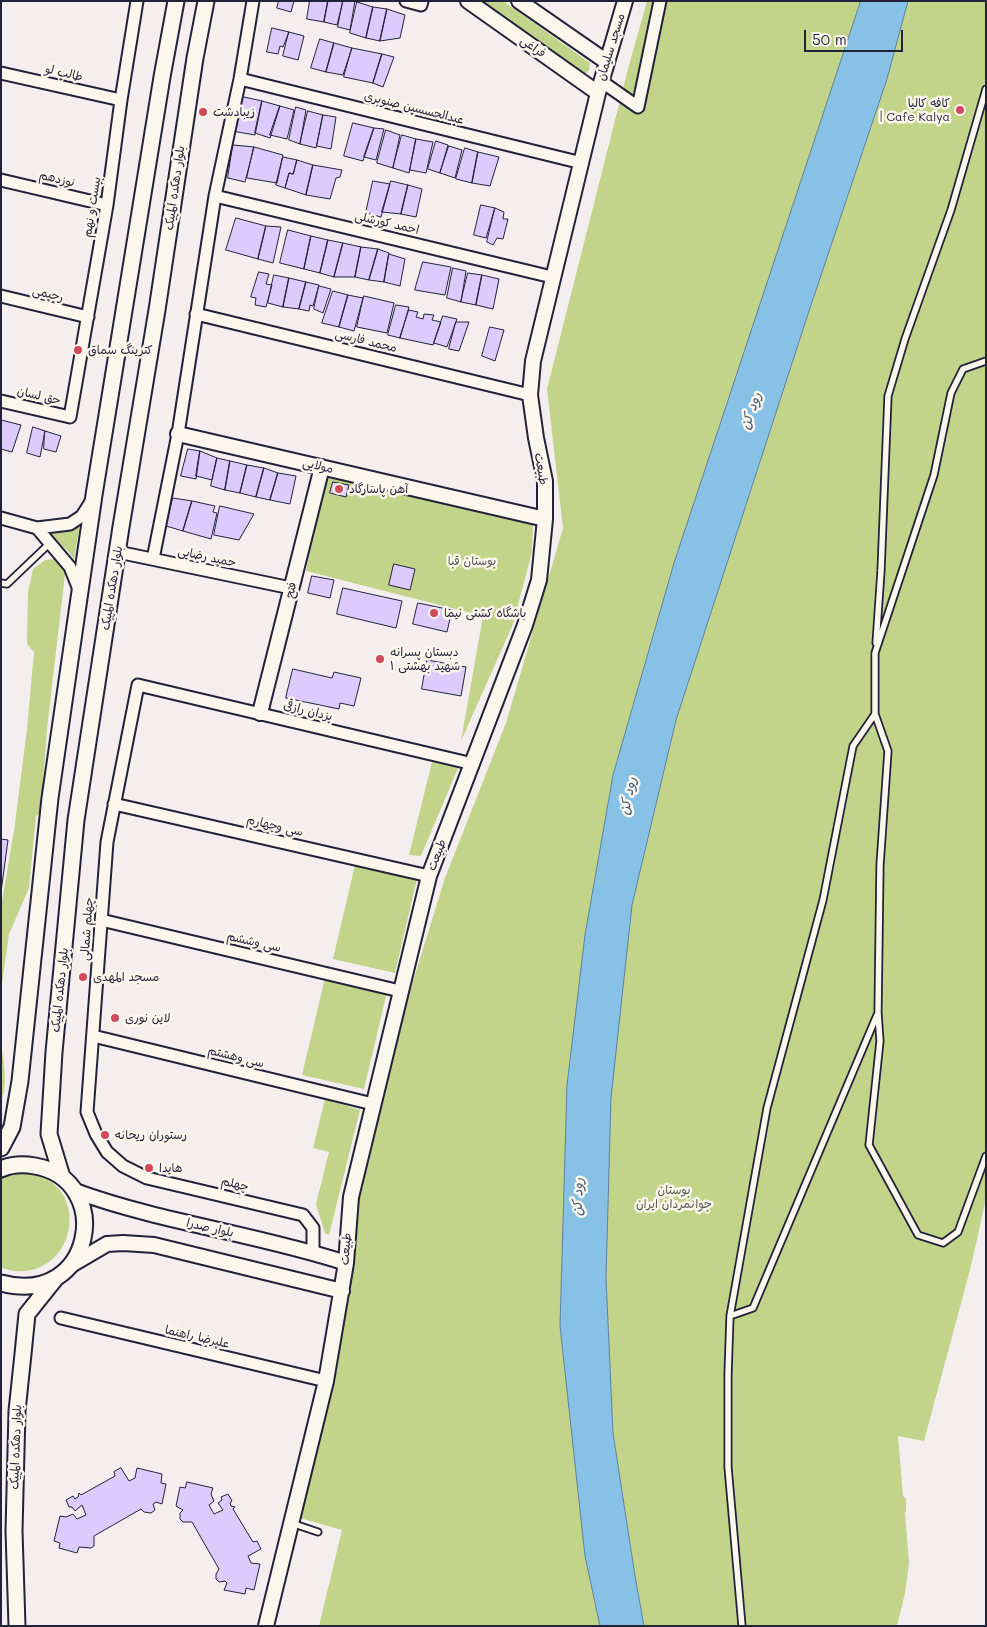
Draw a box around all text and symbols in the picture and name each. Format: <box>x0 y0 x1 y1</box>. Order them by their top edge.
street label: مسجد سلیمان <box>594 12 628 82</box>
scale bar <box>807 20 906 52</box>
text: 50 m <box>812 29 847 49</box>
street label: فراغی <box>518 33 548 61</box>
street label: طالب لو <box>44 62 84 84</box>
street label: عبدالحسسین صنوبری <box>363 89 465 127</box>
place label: کافه کالیا | Cafe Kalya <box>879 96 950 124</box>
marker: کافه کالیا | Cafe Kalya <box>954 104 966 116</box>
place label: زیبادشت <box>213 105 255 119</box>
marker: زیبادشت <box>197 106 209 118</box>
street label: بلوار دهکده المپیک <box>162 145 188 231</box>
street label: نوزدهم <box>38 168 76 190</box>
street label: بیست و نهم <box>80 176 104 238</box>
street label: احمد کورشلی <box>353 209 421 237</box>
street label: رحیمی <box>31 283 65 305</box>
street label: محمد فارسی <box>334 326 398 356</box>
place label: کترینگ سماق <box>88 343 153 357</box>
marker: کترینگ سماق <box>72 344 84 356</box>
street label: حق لسان <box>16 384 62 408</box>
water label: رود کن <box>737 390 765 432</box>
street label: طبیعت <box>531 452 551 486</box>
street label: مولایی <box>301 455 335 477</box>
place label: آهن پاسارگاد <box>349 482 408 496</box>
marker: آهن پاسارگاد <box>333 483 345 495</box>
street label: حمید رضایی <box>177 544 237 570</box>
street label: بلوار دهکده المپیک <box>98 545 126 631</box>
park label: بوستان قبا <box>448 554 496 568</box>
street label: فتح <box>282 580 300 600</box>
place label: باشگاه کشتی نیما <box>444 606 526 620</box>
marker: باشگاه کشتی نیما <box>428 607 440 619</box>
place label: دبستان پسرانه شهید بهشتی ۱ <box>390 645 460 673</box>
marker: دبستان پسرانه شهید بهشتی ۱ <box>374 653 386 665</box>
street label: یزدان رازقی <box>282 698 334 724</box>
water label: رود کن <box>616 775 640 817</box>
street label: سی وچهارم <box>245 812 305 840</box>
street label: طبیعت <box>424 837 450 873</box>
street label: چهلم شمالی <box>78 897 96 961</box>
street label: سی وششم <box>225 929 283 955</box>
street label: بلوار دهکده المپیک <box>48 947 72 1033</box>
place label: مسجد المهدی <box>93 970 159 984</box>
marker: مسجد المهدی <box>77 971 89 983</box>
place label: لاین نوری <box>125 1011 171 1025</box>
marker: لاین نوری <box>109 1012 121 1024</box>
street label: سی وهشتم <box>206 1043 266 1071</box>
place label: رستوران ریحانه <box>115 1128 187 1142</box>
marker: رستوران ریحانه <box>99 1129 111 1141</box>
place label: هایدا <box>159 1161 182 1175</box>
marker: هایدا <box>143 1162 155 1174</box>
street label: چهلم <box>220 1174 250 1194</box>
water label: رود کن <box>569 1178 587 1216</box>
park label: بوستان جوانمردان ایران <box>636 1183 712 1211</box>
street label: بلوار صدرا <box>185 1216 235 1240</box>
street label: طبیعت <box>337 1232 355 1266</box>
street label: علیرضا راهنما <box>163 1323 231 1351</box>
street label: بلوار دهکده المپیک <box>7 1404 25 1490</box>

